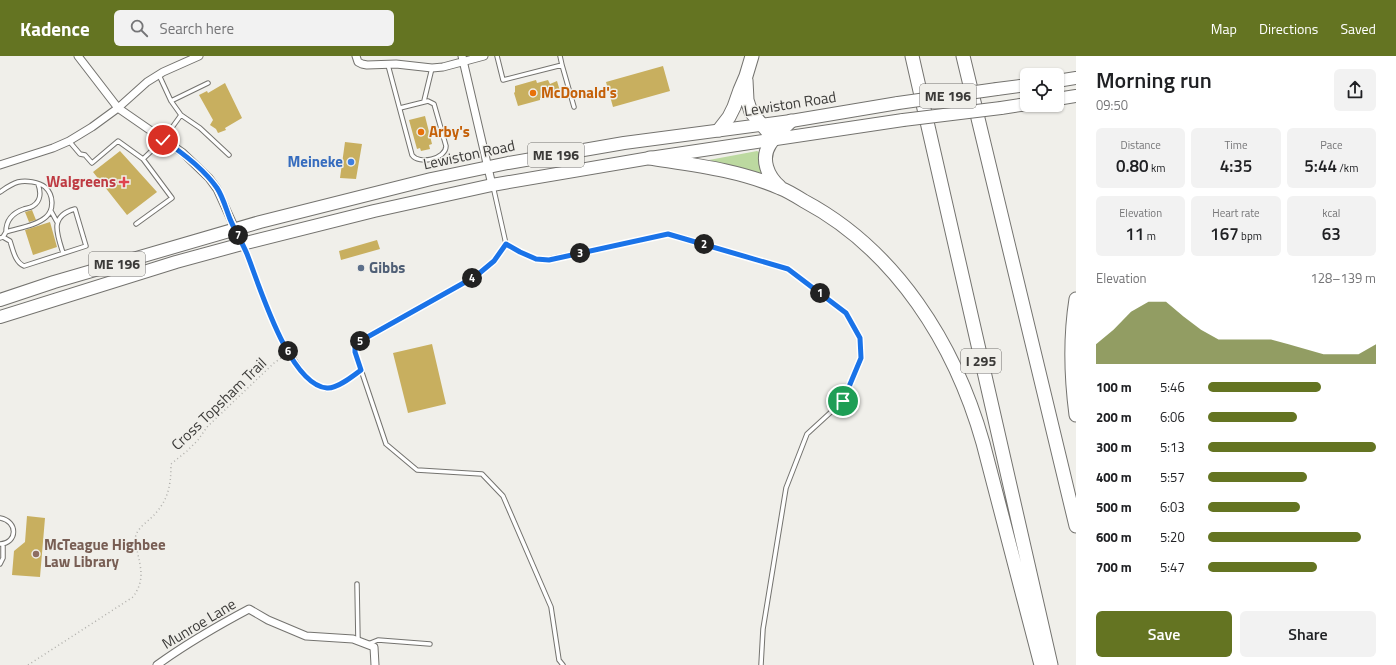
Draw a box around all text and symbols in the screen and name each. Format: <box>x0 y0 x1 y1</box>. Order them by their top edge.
search box <box>114 10 394 46</box>
text: Kadence <box>20 14 90 43</box>
icon: search <box>128 17 150 39</box>
text: Search here <box>160 17 234 40</box>
text: Map <box>1211 18 1237 39</box>
text: Directions <box>1259 18 1318 39</box>
text: Saved <box>1340 18 1376 39</box>
text: Morning run <box>1096 63 1212 97</box>
map controls <box>1020 68 1064 112</box>
button: locate <box>1020 68 1064 112</box>
button: share <box>1334 69 1376 111</box>
place label: McDonald's <box>541 81 617 104</box>
road number: ME 196 <box>920 84 976 108</box>
street label: Lewiston Road <box>742 85 838 122</box>
marker: McDonald's <box>528 88 538 98</box>
text: 09:50 <box>1096 95 1128 115</box>
place label: Arby's <box>429 120 470 143</box>
pin <box>146 123 180 157</box>
marker: Arby's <box>416 127 426 137</box>
icon: check <box>152 129 174 151</box>
street label: Lewiston Road <box>421 134 517 175</box>
text: Distance <box>1121 137 1161 153</box>
text: Time <box>1225 137 1247 153</box>
text: Pace <box>1320 137 1342 153</box>
road number: ME 196 <box>528 143 584 167</box>
place label: Meineke <box>288 150 343 173</box>
text: 0.80 <box>1116 153 1149 179</box>
text: 4:35 <box>1220 153 1252 179</box>
text: 5:44 <box>1304 153 1337 179</box>
marker: Meineke <box>346 157 356 167</box>
text: km <box>1149 160 1165 176</box>
text: /km <box>1337 160 1358 176</box>
place label: Walgreens <box>46 170 116 193</box>
marker: Walgreens <box>119 177 129 187</box>
text: Elevation <box>1119 205 1162 221</box>
text: Heart rate <box>1212 205 1260 221</box>
text: kcal <box>1322 205 1340 221</box>
text: 11 <box>1125 221 1144 247</box>
text: 167 <box>1210 221 1239 247</box>
text: 63 <box>1322 221 1341 247</box>
pin: 7 <box>228 225 248 245</box>
text: 7 <box>235 227 241 243</box>
text: m <box>1144 228 1156 244</box>
text: bpm <box>1239 228 1262 244</box>
pin: 2 <box>694 234 714 254</box>
text: 2 <box>701 236 707 252</box>
pin: 3 <box>570 243 590 263</box>
text: 3 <box>577 245 583 261</box>
road number: ME 196 <box>89 252 145 276</box>
place label: Gibbs <box>369 256 405 279</box>
marker: Gibbs <box>356 263 366 273</box>
pin: 4 <box>462 268 482 288</box>
text: Elevation <box>1096 268 1147 288</box>
text: 128–139 m <box>1310 268 1376 288</box>
text: 4 <box>469 270 475 286</box>
pin: 1 <box>810 283 830 303</box>
text: 1 <box>817 285 823 301</box>
pin: 5 <box>350 331 370 351</box>
text: 5 <box>357 333 363 349</box>
pin: 6 <box>278 341 298 361</box>
text: 6 <box>285 343 291 359</box>
road number: I 295 <box>961 349 1001 373</box>
street label: Cross Topsham Trail <box>166 352 272 455</box>
text: 100 m <box>1096 377 1132 397</box>
text: 5:46 <box>1160 377 1185 397</box>
pin <box>826 384 860 418</box>
icon: arrive <box>832 390 854 412</box>
text: 200 m <box>1096 407 1132 427</box>
text: 6:06 <box>1160 407 1185 427</box>
text: 300 m <box>1096 437 1132 457</box>
text: 5:13 <box>1160 437 1185 457</box>
text: 400 m <box>1096 467 1132 487</box>
text: 5:57 <box>1160 467 1185 487</box>
text: 500 m <box>1096 497 1132 517</box>
text: 6:03 <box>1160 497 1185 517</box>
text: 600 m <box>1096 527 1132 547</box>
text: 5:20 <box>1160 527 1185 547</box>
place label: McTeague Highbee Law Library <box>44 533 166 573</box>
marker: McTeague Highbee Law Library <box>31 549 41 559</box>
text: 700 m <box>1096 557 1132 577</box>
text: 5:47 <box>1160 557 1185 577</box>
street label: Munroe Lane <box>157 592 240 655</box>
button: Save <box>1096 611 1232 657</box>
button: Share <box>1240 611 1376 657</box>

